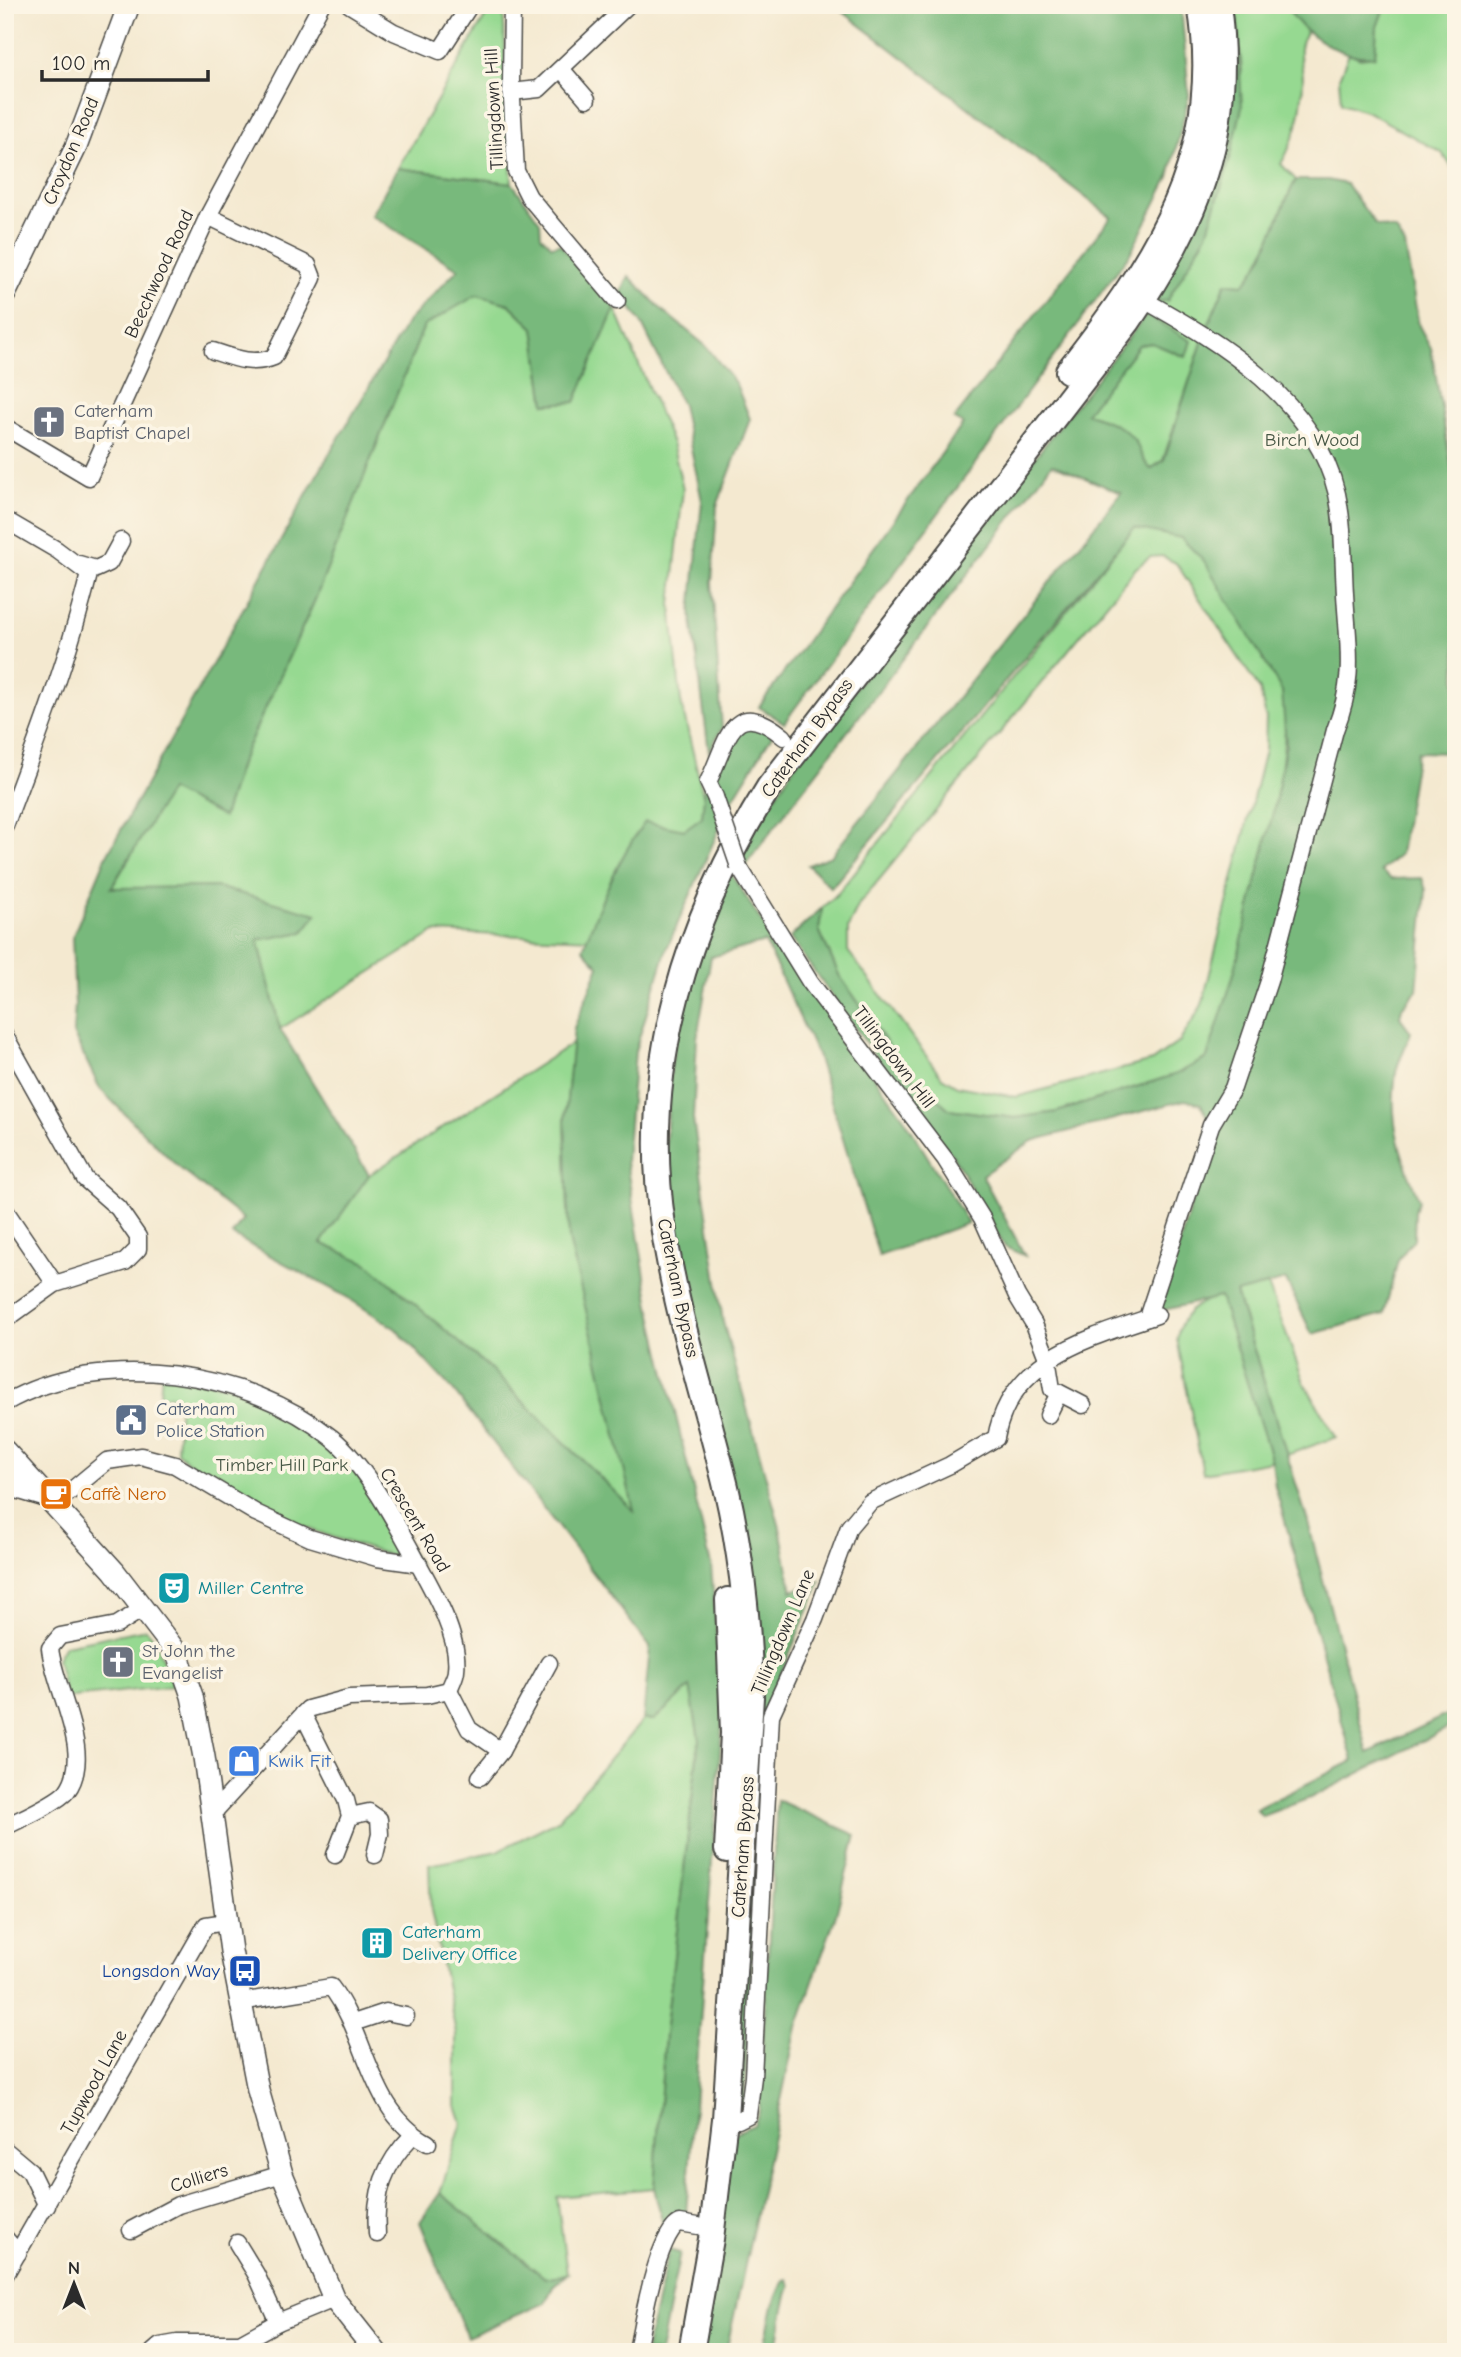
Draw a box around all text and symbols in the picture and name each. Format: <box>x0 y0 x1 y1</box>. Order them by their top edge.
scale bar <box>42 38 208 82</box>
street label: Tillingdown Hill <box>480 48 508 170</box>
text: 100 m <box>52 51 110 75</box>
street label: Croydon Road <box>38 94 104 208</box>
street label: Beechwood Road <box>120 206 198 342</box>
place label: Caterham Baptist Chapel <box>74 400 190 444</box>
church icon: Caterham Baptist Chapel <box>30 403 68 441</box>
park label: Birch Wood <box>1265 429 1359 451</box>
street label: Caterham Bypass <box>757 674 858 802</box>
street label: Tillingdown Hill <box>849 1002 939 1112</box>
street label: Caterham Bypass <box>653 1217 703 1360</box>
place label: Caterham Police Station <box>156 1398 265 1442</box>
public building icon: Caterham Police Station <box>112 1401 150 1439</box>
park label: Timber Hill Park <box>216 1454 349 1476</box>
street label: Crescent Road <box>375 1464 455 1576</box>
cafe icon: Caffè Nero <box>37 1475 75 1513</box>
place label: Caffè Nero <box>80 1483 167 1505</box>
street label: Tillingdown Lane <box>747 1566 819 1698</box>
theatre icon: Miller Centre <box>155 1569 193 1607</box>
place label: Miller Centre <box>198 1577 304 1599</box>
place label: St John the Evangelist <box>142 1640 235 1684</box>
church icon: St John the Evangelist <box>99 1643 137 1681</box>
shop icon: Kwik Fit <box>225 1742 263 1780</box>
place label: Kwik Fit <box>268 1750 331 1772</box>
street label: Caterham Bypass <box>727 1776 759 1918</box>
place label: Caterham Delivery Office <box>402 1921 517 1965</box>
building icon: Caterham Delivery Office <box>358 1924 396 1962</box>
bus stop icon: Longsdon Way <box>226 1952 264 1990</box>
place label: Longsdon Way <box>102 1960 221 1982</box>
street label: Tupwood Lane <box>56 2026 132 2138</box>
street label: Colliers <box>167 2159 231 2197</box>
north arrow <box>38 2248 108 2318</box>
text: N <box>68 2257 80 2279</box>

